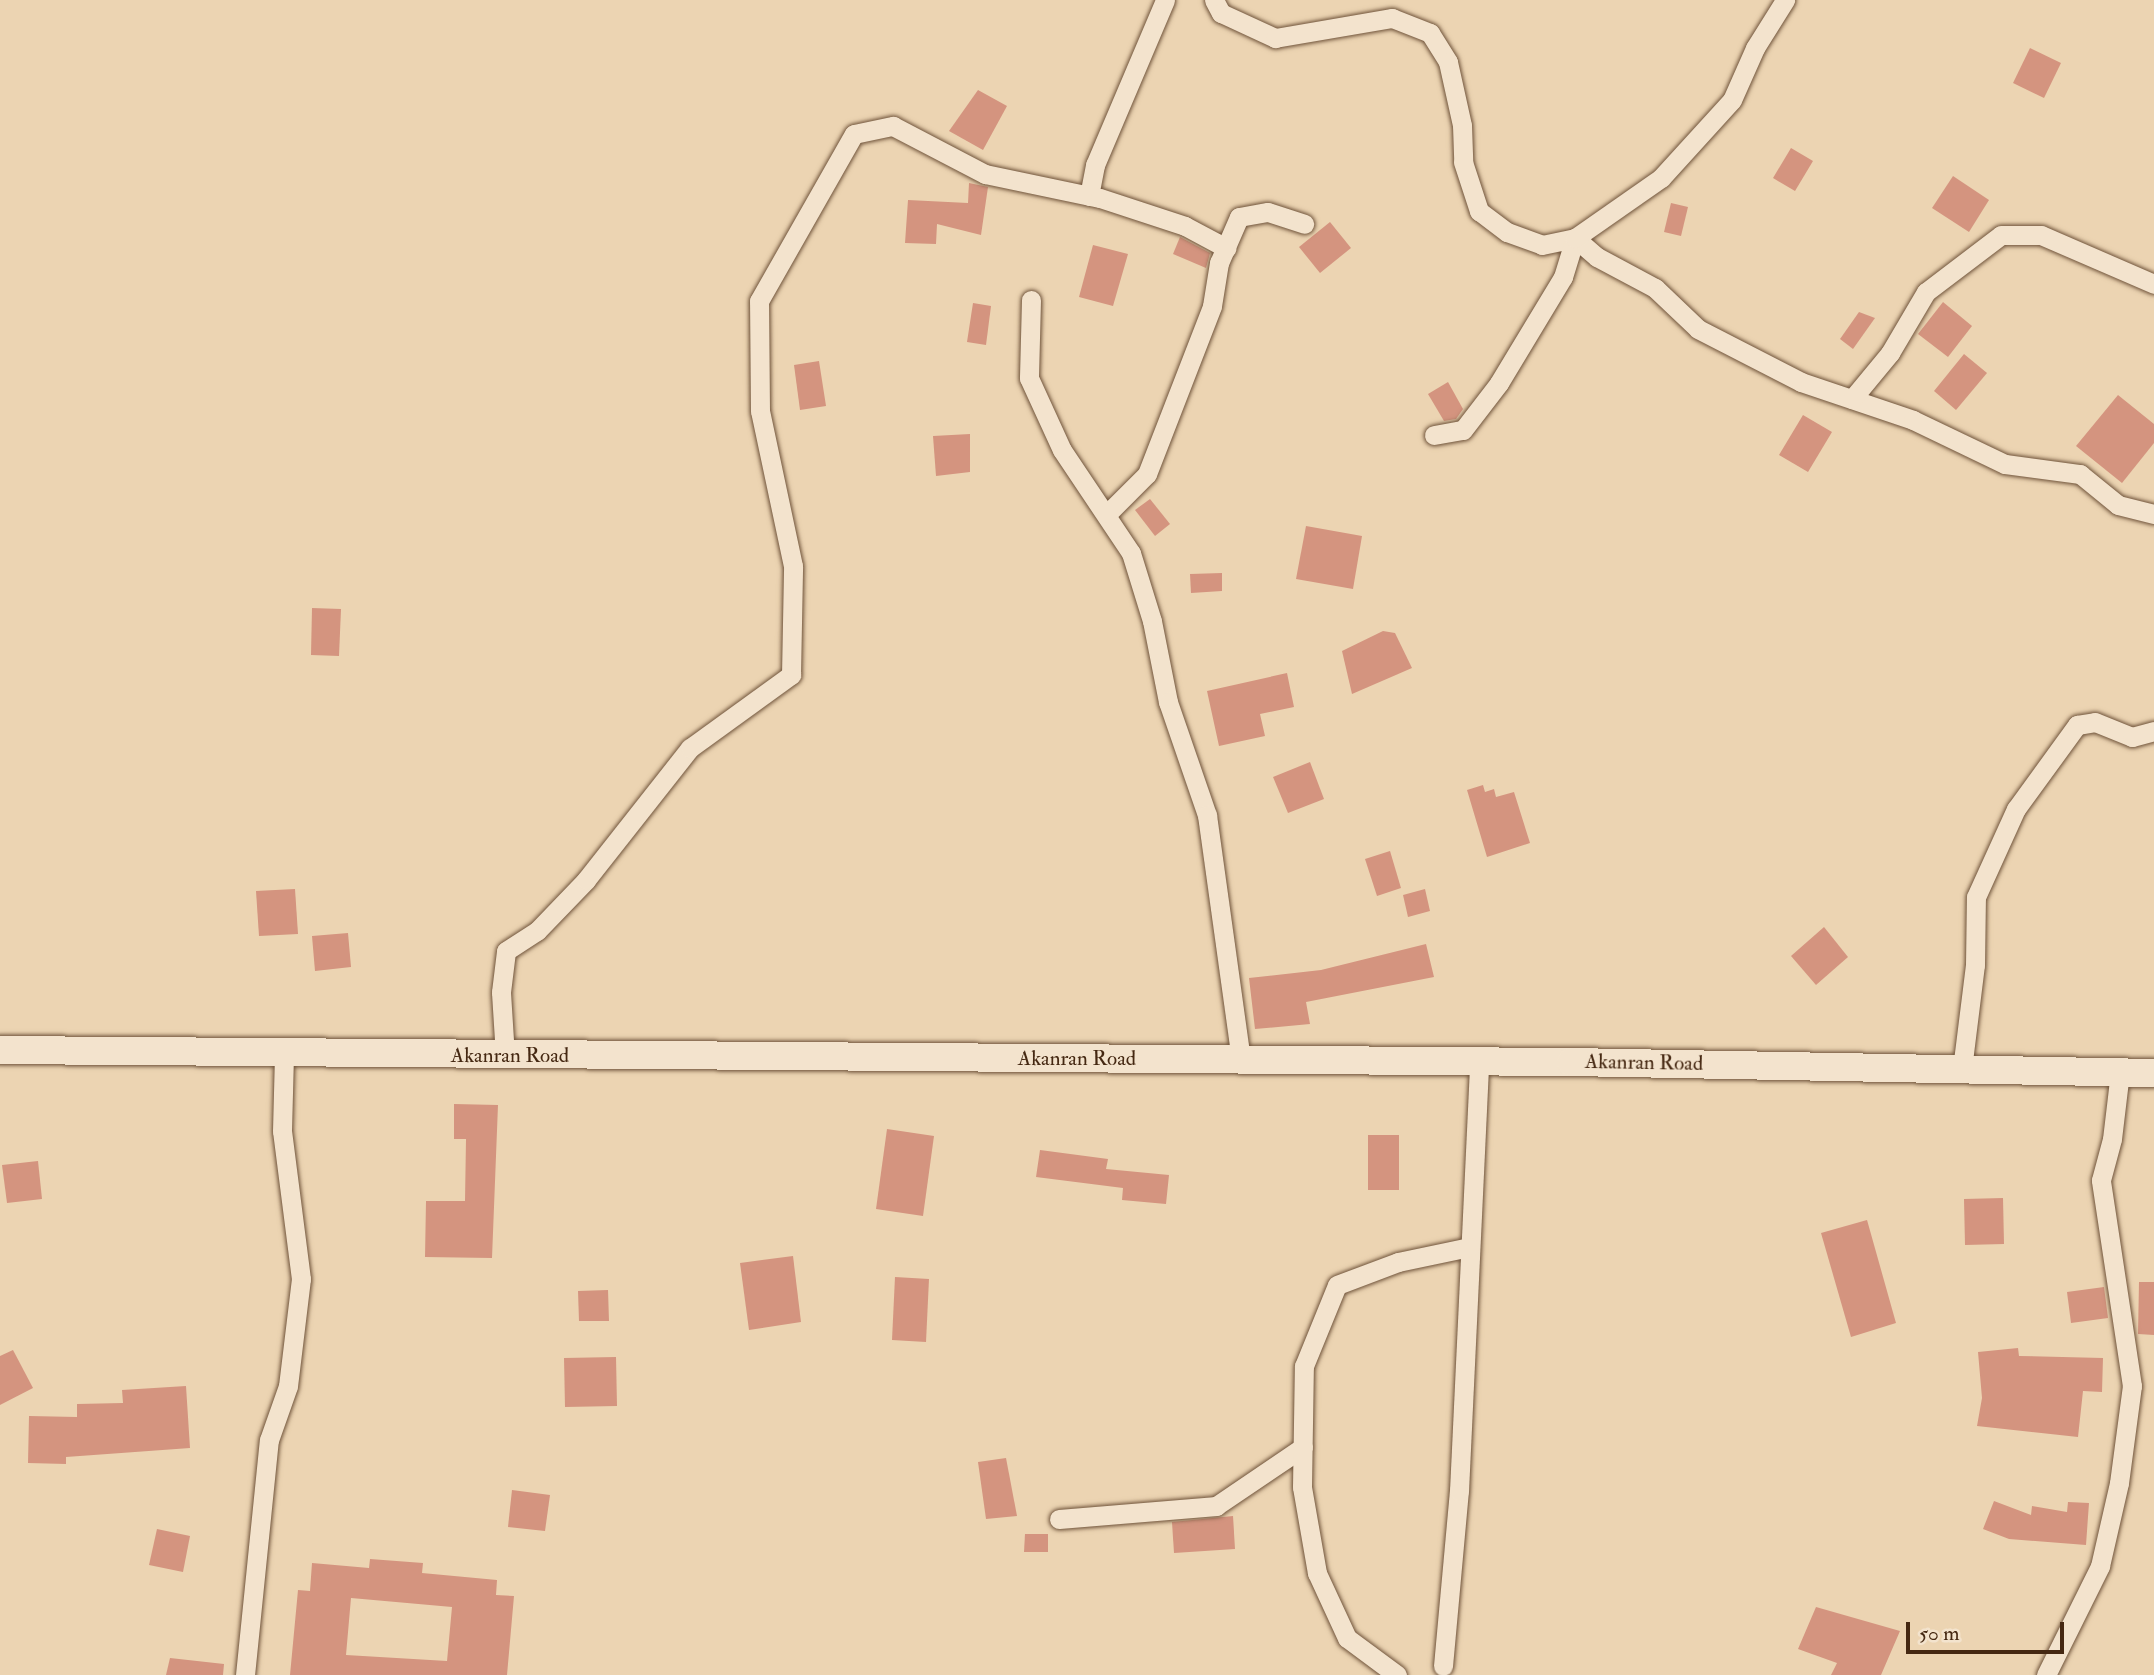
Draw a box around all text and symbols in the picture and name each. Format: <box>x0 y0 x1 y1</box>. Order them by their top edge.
street label: Akanran Road <box>451 1043 569 1069</box>
street label: Akanran Road <box>1018 1046 1136 1072</box>
street label: Akanran Road <box>1585 1049 1703 1077</box>
scale bar <box>1909 1608 2066 1652</box>
text: 50 m <box>1919 1620 1960 1647</box>

